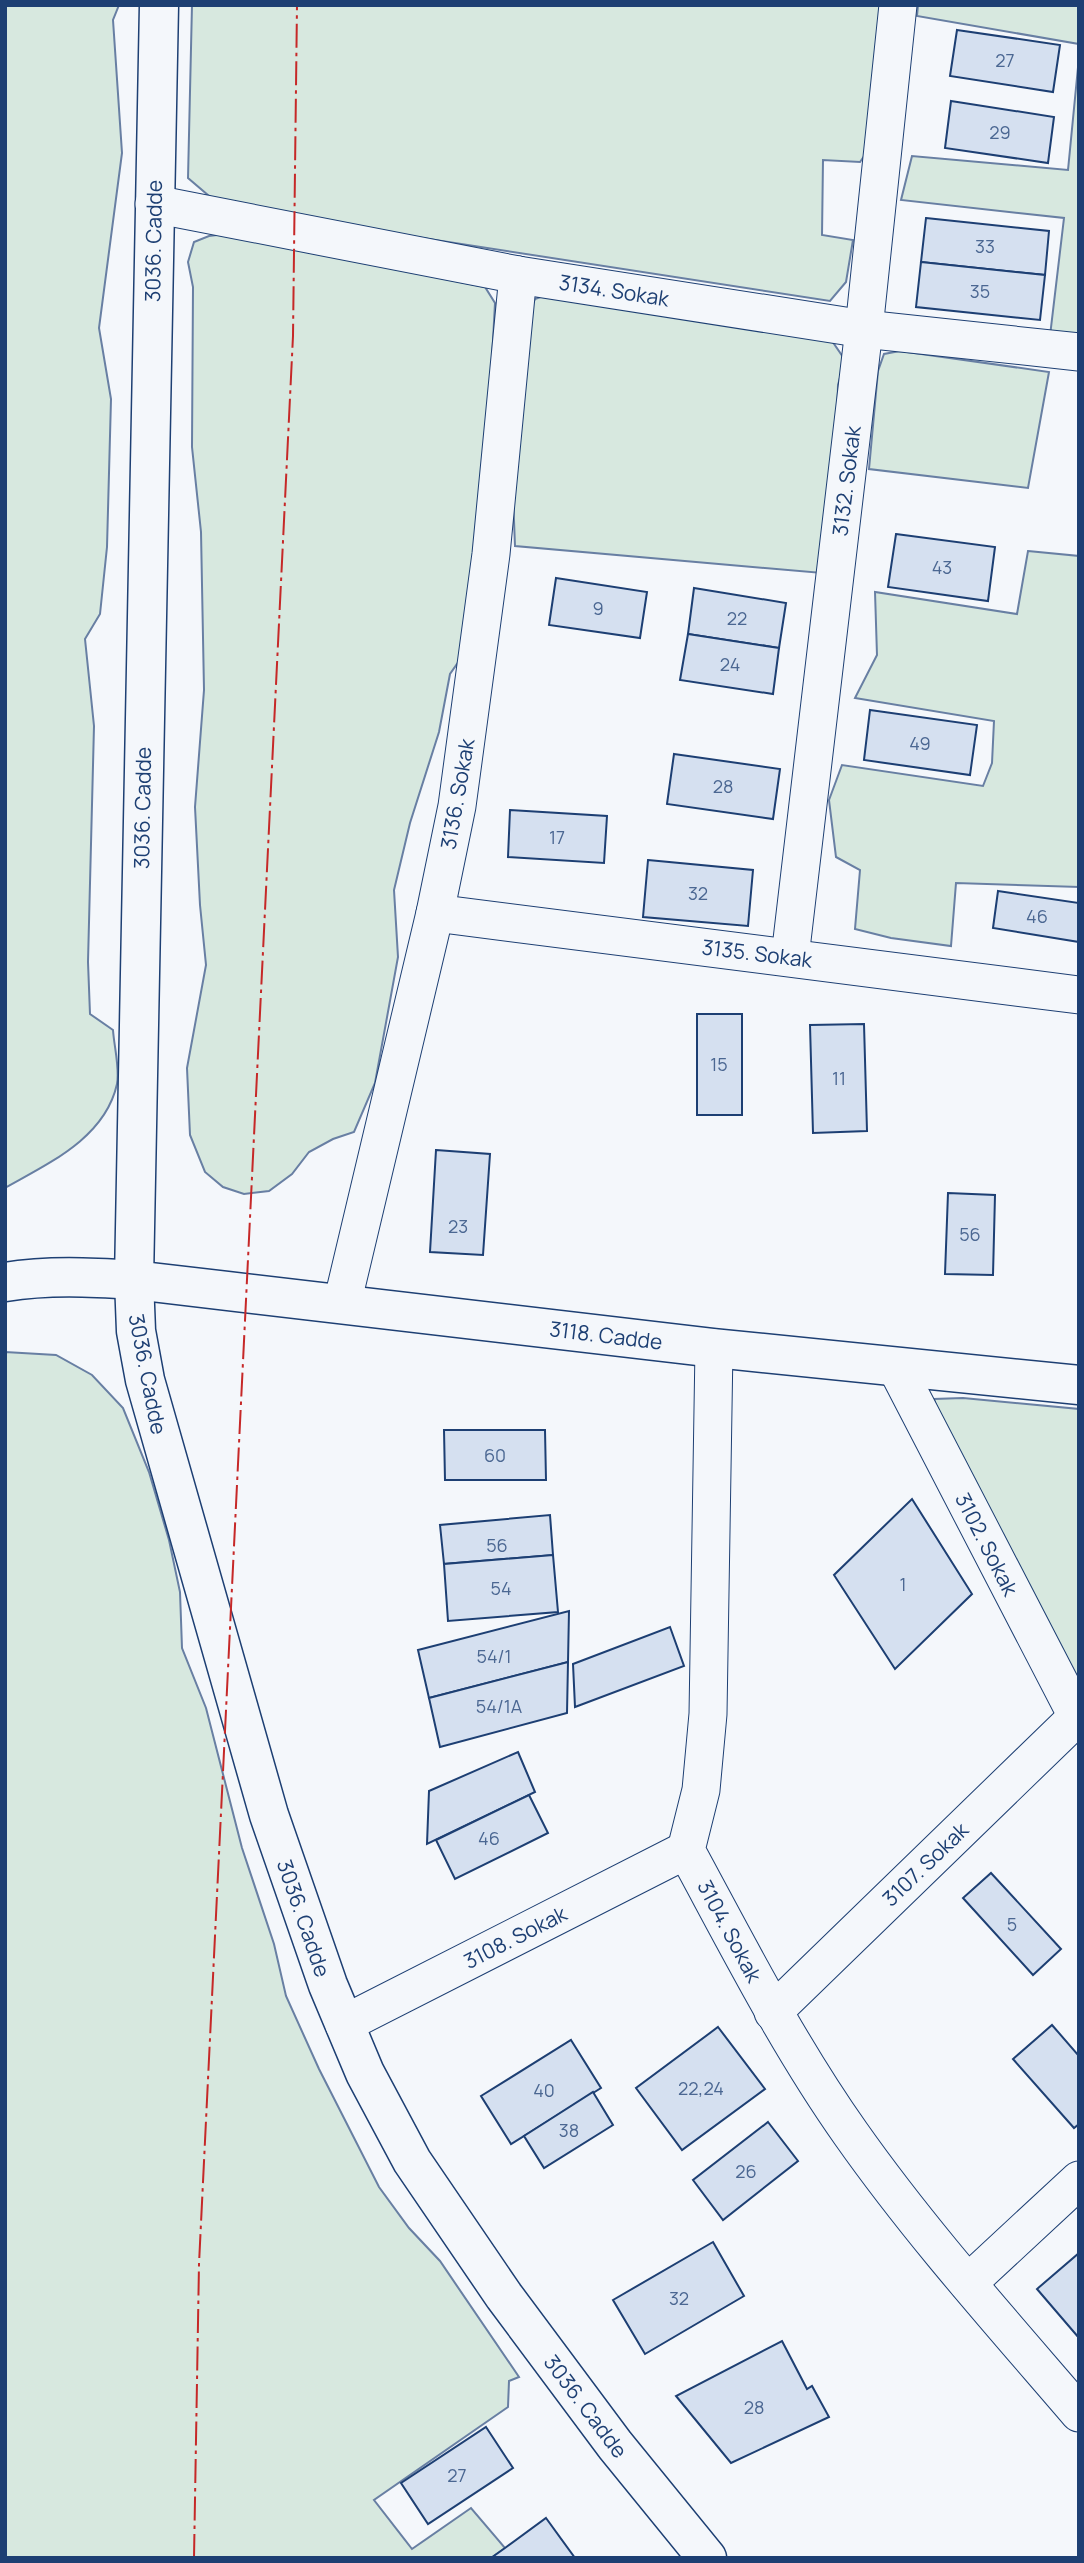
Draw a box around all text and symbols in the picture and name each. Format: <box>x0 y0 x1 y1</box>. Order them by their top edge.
house number: 27 <box>995 48 1015 72</box>
house number: 29 <box>989 120 1011 144</box>
street label: 3036. Cadde <box>138 180 168 302</box>
house number: 33 <box>975 234 995 258</box>
street label: 3134. Sokak <box>557 268 671 313</box>
house number: 35 <box>970 279 990 303</box>
street label: 3132. Sokak <box>825 424 867 538</box>
house number: 43 <box>932 555 952 579</box>
house number: 9 <box>592 596 604 620</box>
house number: 22 <box>727 606 747 630</box>
house number: 24 <box>720 652 740 676</box>
house number: 49 <box>909 731 931 755</box>
street label: 3136. Sokak <box>434 736 481 852</box>
street label: 3036. Cadde <box>127 747 157 869</box>
house number: 28 <box>713 774 733 798</box>
house number: 17 <box>549 825 565 849</box>
house number: 32 <box>688 881 708 905</box>
house number: 46 <box>1026 904 1048 928</box>
street label: 3135. Sokak <box>700 932 814 974</box>
house number: 15 <box>710 1052 728 1076</box>
house number: 11 <box>832 1066 846 1090</box>
house number: 23 <box>448 1214 468 1238</box>
house number: 56 <box>959 1222 981 1246</box>
street label: 3036. Cadde <box>123 1311 173 1437</box>
street label: 3118. Cadde <box>548 1314 664 1356</box>
house number: 60 <box>484 1443 506 1467</box>
street label: 3102. Sokak <box>949 1488 1025 1601</box>
house number: 56 <box>486 1533 508 1557</box>
house number: 1 <box>899 1572 907 1596</box>
house number: 54 <box>490 1576 512 1600</box>
house number: 54/1 <box>476 1644 512 1668</box>
house number: 54/1A <box>476 1694 523 1718</box>
street label: 3107. Sokak <box>876 1816 974 1912</box>
house number: 46 <box>478 1826 500 1850</box>
street label: 3036. Cadde <box>271 1856 337 1980</box>
street label: 3104. Sokak <box>691 1875 769 1988</box>
street label: 3108. Sokak <box>459 1899 572 1975</box>
house number: 5 <box>1007 1912 1017 1936</box>
house number: 22,24 <box>678 2076 724 2100</box>
house number: 40 <box>533 2078 555 2102</box>
house number: 38 <box>559 2118 579 2142</box>
house number: 26 <box>735 2159 757 2183</box>
house number: 32 <box>669 2286 689 2310</box>
street label: 3036. Cadde <box>538 2349 634 2463</box>
house number: 28 <box>744 2395 764 2419</box>
house number: 27 <box>447 2463 467 2487</box>

